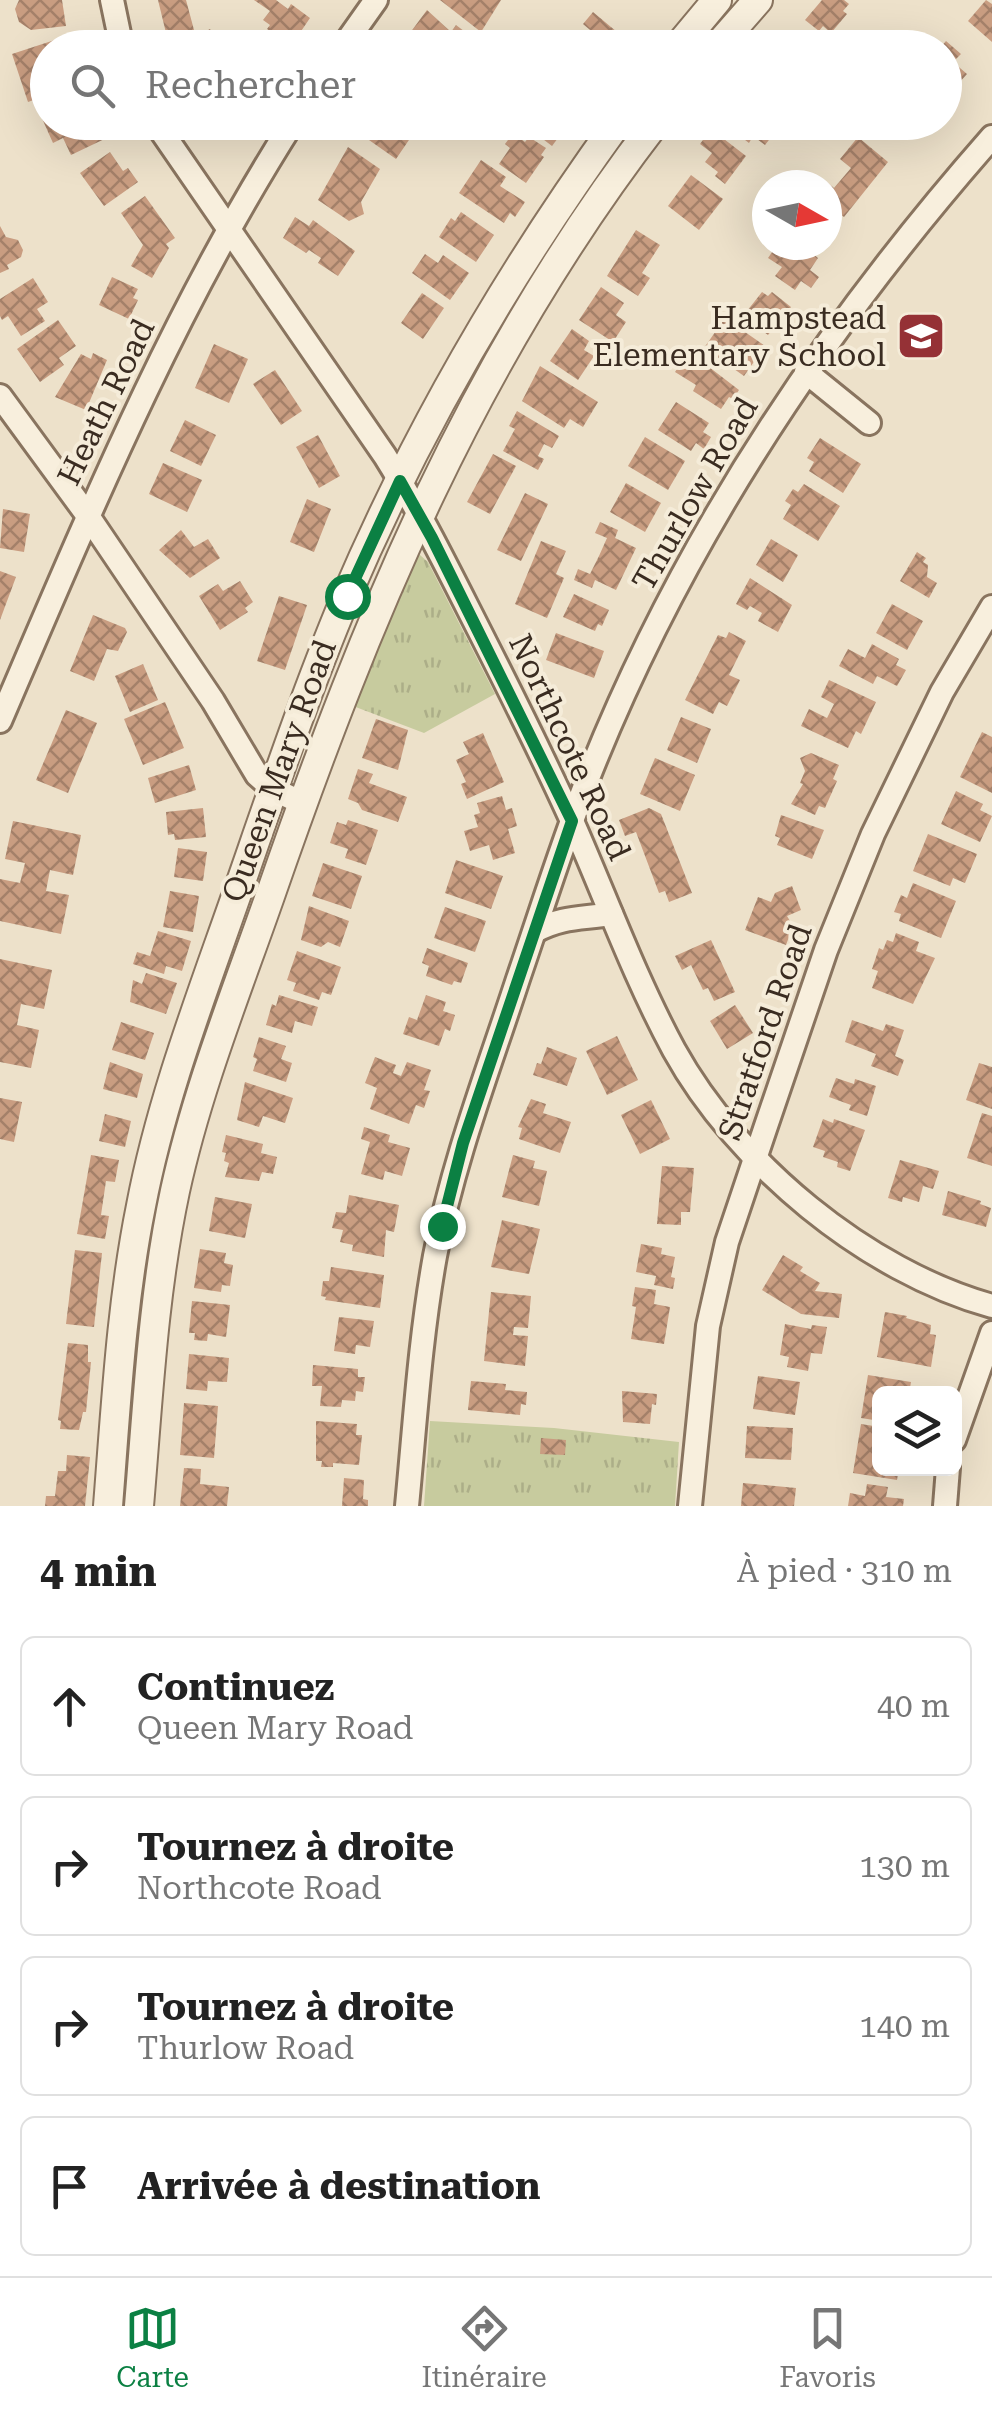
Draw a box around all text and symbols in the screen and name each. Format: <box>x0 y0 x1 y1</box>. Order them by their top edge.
search box <box>30 30 962 140</box>
icon: search <box>65 58 120 113</box>
text: Rechercher <box>145 63 356 107</box>
north arrow <box>752 170 842 260</box>
place label: Hampstead Elementary School <box>593 299 886 374</box>
school or university icon: Hampstead Elementary School <box>895 310 947 362</box>
street label: Heath Road <box>49 313 163 491</box>
street label: Thurlow Road <box>624 391 766 597</box>
route start <box>325 574 371 620</box>
street label: Northcote Road <box>501 628 639 866</box>
street label: Queen Mary Road <box>214 635 344 907</box>
street label: Stratford Road <box>710 919 820 1145</box>
route end <box>420 1204 466 1250</box>
map controls <box>872 1386 962 1476</box>
button: layers <box>872 1386 962 1476</box>
text: 4 min <box>40 1547 157 1596</box>
text: À pied · 310 m <box>737 1552 952 1590</box>
text: Continuez <box>137 1665 334 1709</box>
icon: ahead <box>42 1679 97 1734</box>
text: 40 m <box>877 1687 950 1725</box>
text: Queen Mary Road <box>137 1709 413 1747</box>
text: Tournez à droite <box>137 1825 454 1869</box>
icon: right <box>42 1839 97 1894</box>
text: 130 m <box>859 1847 950 1885</box>
text: Northcote Road <box>137 1869 382 1907</box>
text: Tournez à droite <box>137 1985 454 2029</box>
icon: right <box>42 1999 97 2054</box>
text: 140 m <box>859 2007 950 2045</box>
text: Thurlow Road <box>137 2029 354 2067</box>
icon: arrive <box>42 2159 97 2214</box>
text: Arrivée à destination <box>137 2164 541 2208</box>
tab: Carte <box>116 2301 189 2394</box>
tab: Itinéraire <box>421 2301 547 2394</box>
tab: Favoris <box>779 2301 876 2394</box>

